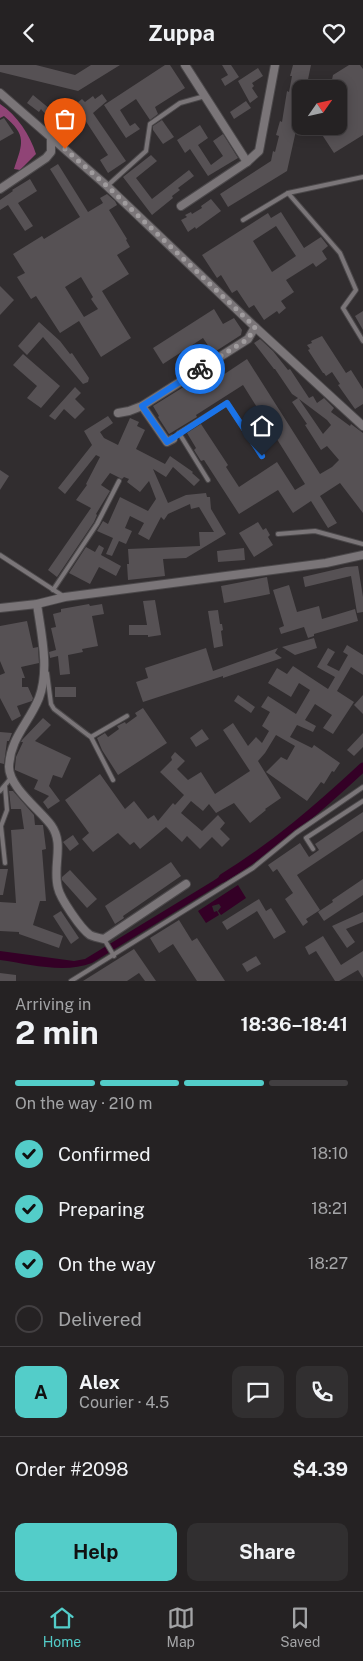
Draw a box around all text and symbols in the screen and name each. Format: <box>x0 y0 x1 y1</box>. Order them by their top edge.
icon: back <box>15 19 43 47</box>
icon: heart <box>320 19 348 47</box>
text: Zuppa <box>148 20 215 46</box>
north arrow <box>292 80 348 135</box>
map controls <box>292 80 347 135</box>
pin <box>44 98 86 149</box>
icon: bag <box>51 105 79 133</box>
courier <box>175 344 225 394</box>
icon: bike <box>186 355 214 383</box>
pin <box>241 405 283 456</box>
icon: home <box>248 412 276 440</box>
text: Arriving in <box>15 995 91 1014</box>
text: 18:36–18:41 <box>240 1013 348 1035</box>
text: 2 min <box>15 1014 99 1051</box>
text: On the way · 210 m <box>15 1094 152 1113</box>
icon: check <box>15 1140 43 1168</box>
text: Confirmed <box>58 1143 151 1165</box>
text: 18:10 <box>311 1144 348 1163</box>
icon: check <box>15 1195 43 1223</box>
text: Preparing <box>58 1198 145 1220</box>
text: 18:21 <box>311 1199 348 1218</box>
icon: check <box>15 1250 43 1278</box>
text: On the way <box>58 1253 156 1275</box>
text: 18:27 <box>308 1254 348 1273</box>
text: Delivered <box>58 1308 142 1330</box>
button: chat <box>232 1366 284 1418</box>
button: phone <box>296 1366 348 1418</box>
text: Alex <box>79 1371 120 1393</box>
text: A <box>34 1381 48 1403</box>
text: Courier · 4.5 <box>79 1393 169 1412</box>
text: Order #2098 <box>15 1458 129 1480</box>
text: $4.39 <box>292 1458 348 1480</box>
button: Help <box>15 1523 177 1581</box>
button: Share <box>187 1523 348 1581</box>
tab: Home <box>43 1604 81 1650</box>
tab: Map <box>167 1604 195 1650</box>
tab: Saved <box>280 1604 320 1650</box>

